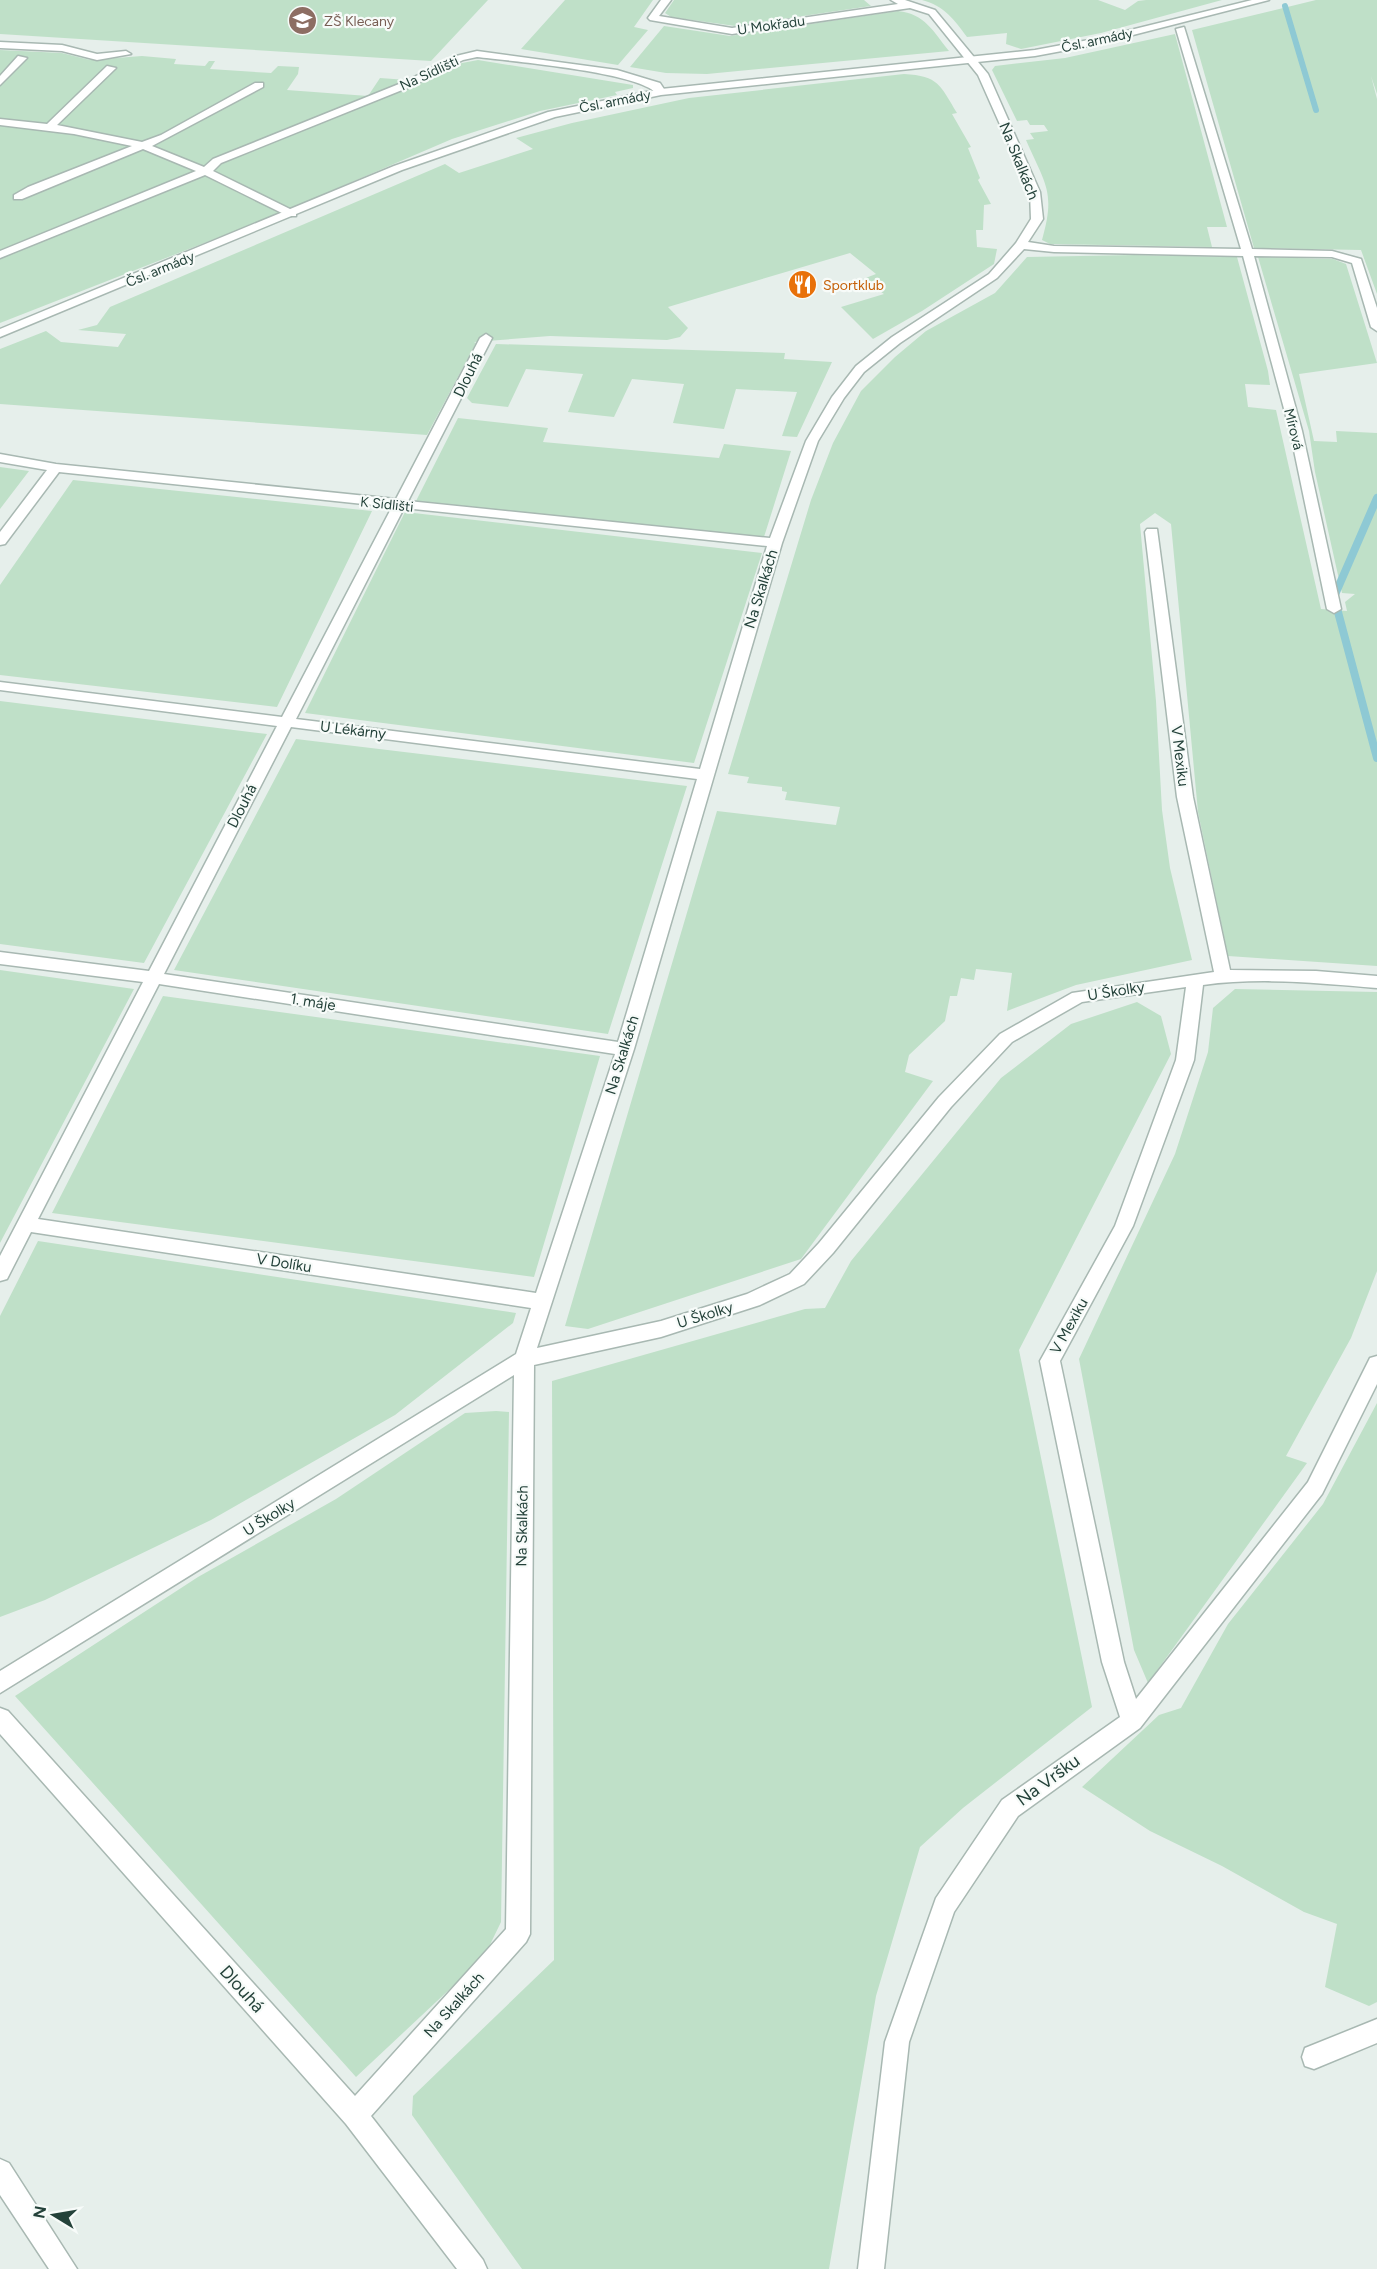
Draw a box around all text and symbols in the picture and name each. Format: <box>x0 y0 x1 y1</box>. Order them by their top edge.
school or university icon: ZŠ Klecany <box>287 5 319 37</box>
street label: U Mokřadu <box>736 12 806 39</box>
place label: ZŠ Klecany <box>324 13 395 30</box>
street label: Čsl. armády <box>1060 25 1135 56</box>
street label: Na Sídlišti <box>397 52 461 94</box>
street label: Čsl. armády <box>578 86 653 117</box>
street label: Na Skalkách <box>995 120 1043 202</box>
street label: Čsl. armády <box>123 248 198 291</box>
restaurant icon: Sportklub <box>786 269 818 301</box>
place label: Sportklub <box>823 277 884 294</box>
street label: Dlouhá <box>450 350 486 400</box>
street label: Mírová <box>1280 407 1307 452</box>
street label: K Sídlišti <box>359 493 414 516</box>
street label: Na Skalkách <box>740 547 782 631</box>
street label: U Lékárny <box>319 717 387 743</box>
street label: V Mexiku <box>1167 725 1193 787</box>
street label: Dlouhá <box>223 781 261 831</box>
street label: U Školky <box>1086 978 1146 1004</box>
street label: 1. máje <box>289 990 337 1014</box>
street label: Na Skalkách <box>601 1013 643 1097</box>
street label: V Dolíku <box>255 1250 313 1276</box>
street label: V Mexiku <box>1046 1295 1092 1357</box>
street label: U Školky <box>675 1298 735 1332</box>
street label: Na Skalkách <box>512 1485 532 1567</box>
street label: U Školky <box>240 1494 298 1540</box>
street label: Na Vršku <box>1012 1750 1084 1810</box>
street label: Dlouhá <box>215 1961 269 2017</box>
street label: Na Skalkách <box>420 1969 488 2041</box>
north arrow <box>24 2185 84 2245</box>
text: N <box>29 2204 50 2220</box>

